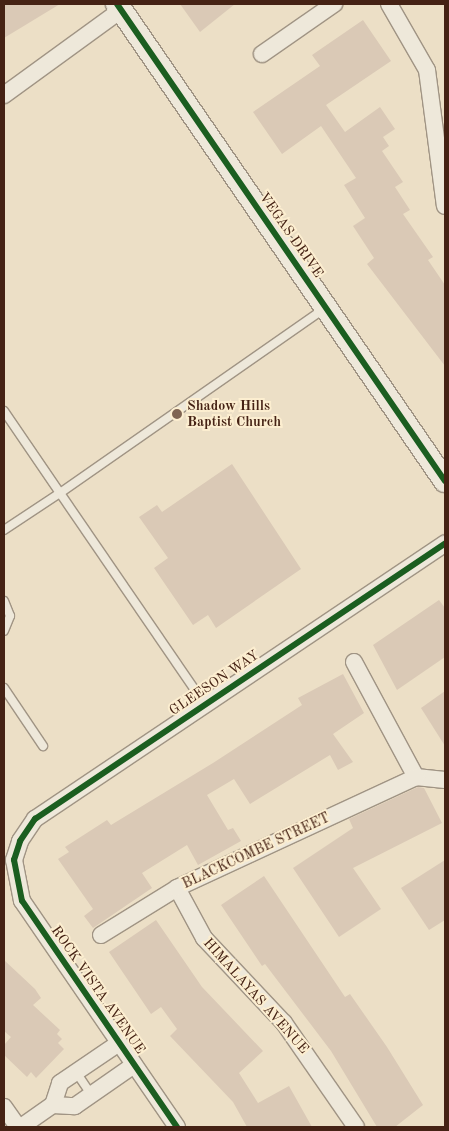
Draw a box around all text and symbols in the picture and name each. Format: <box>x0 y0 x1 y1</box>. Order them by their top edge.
street label: VEGAS DRIVE <box>255 189 327 281</box>
place label: Shadow Hills Baptist Church <box>187 398 281 431</box>
marker: Shadow Hills Baptist Church <box>171 408 183 420</box>
street label: GLEESON WAY <box>166 647 262 719</box>
street label: BLACKCOMBE STREET <box>180 809 332 893</box>
street label: ROCK VISTA AVENUE <box>47 923 149 1057</box>
street label: HIMALAYAS AVENUE <box>200 935 312 1057</box>

